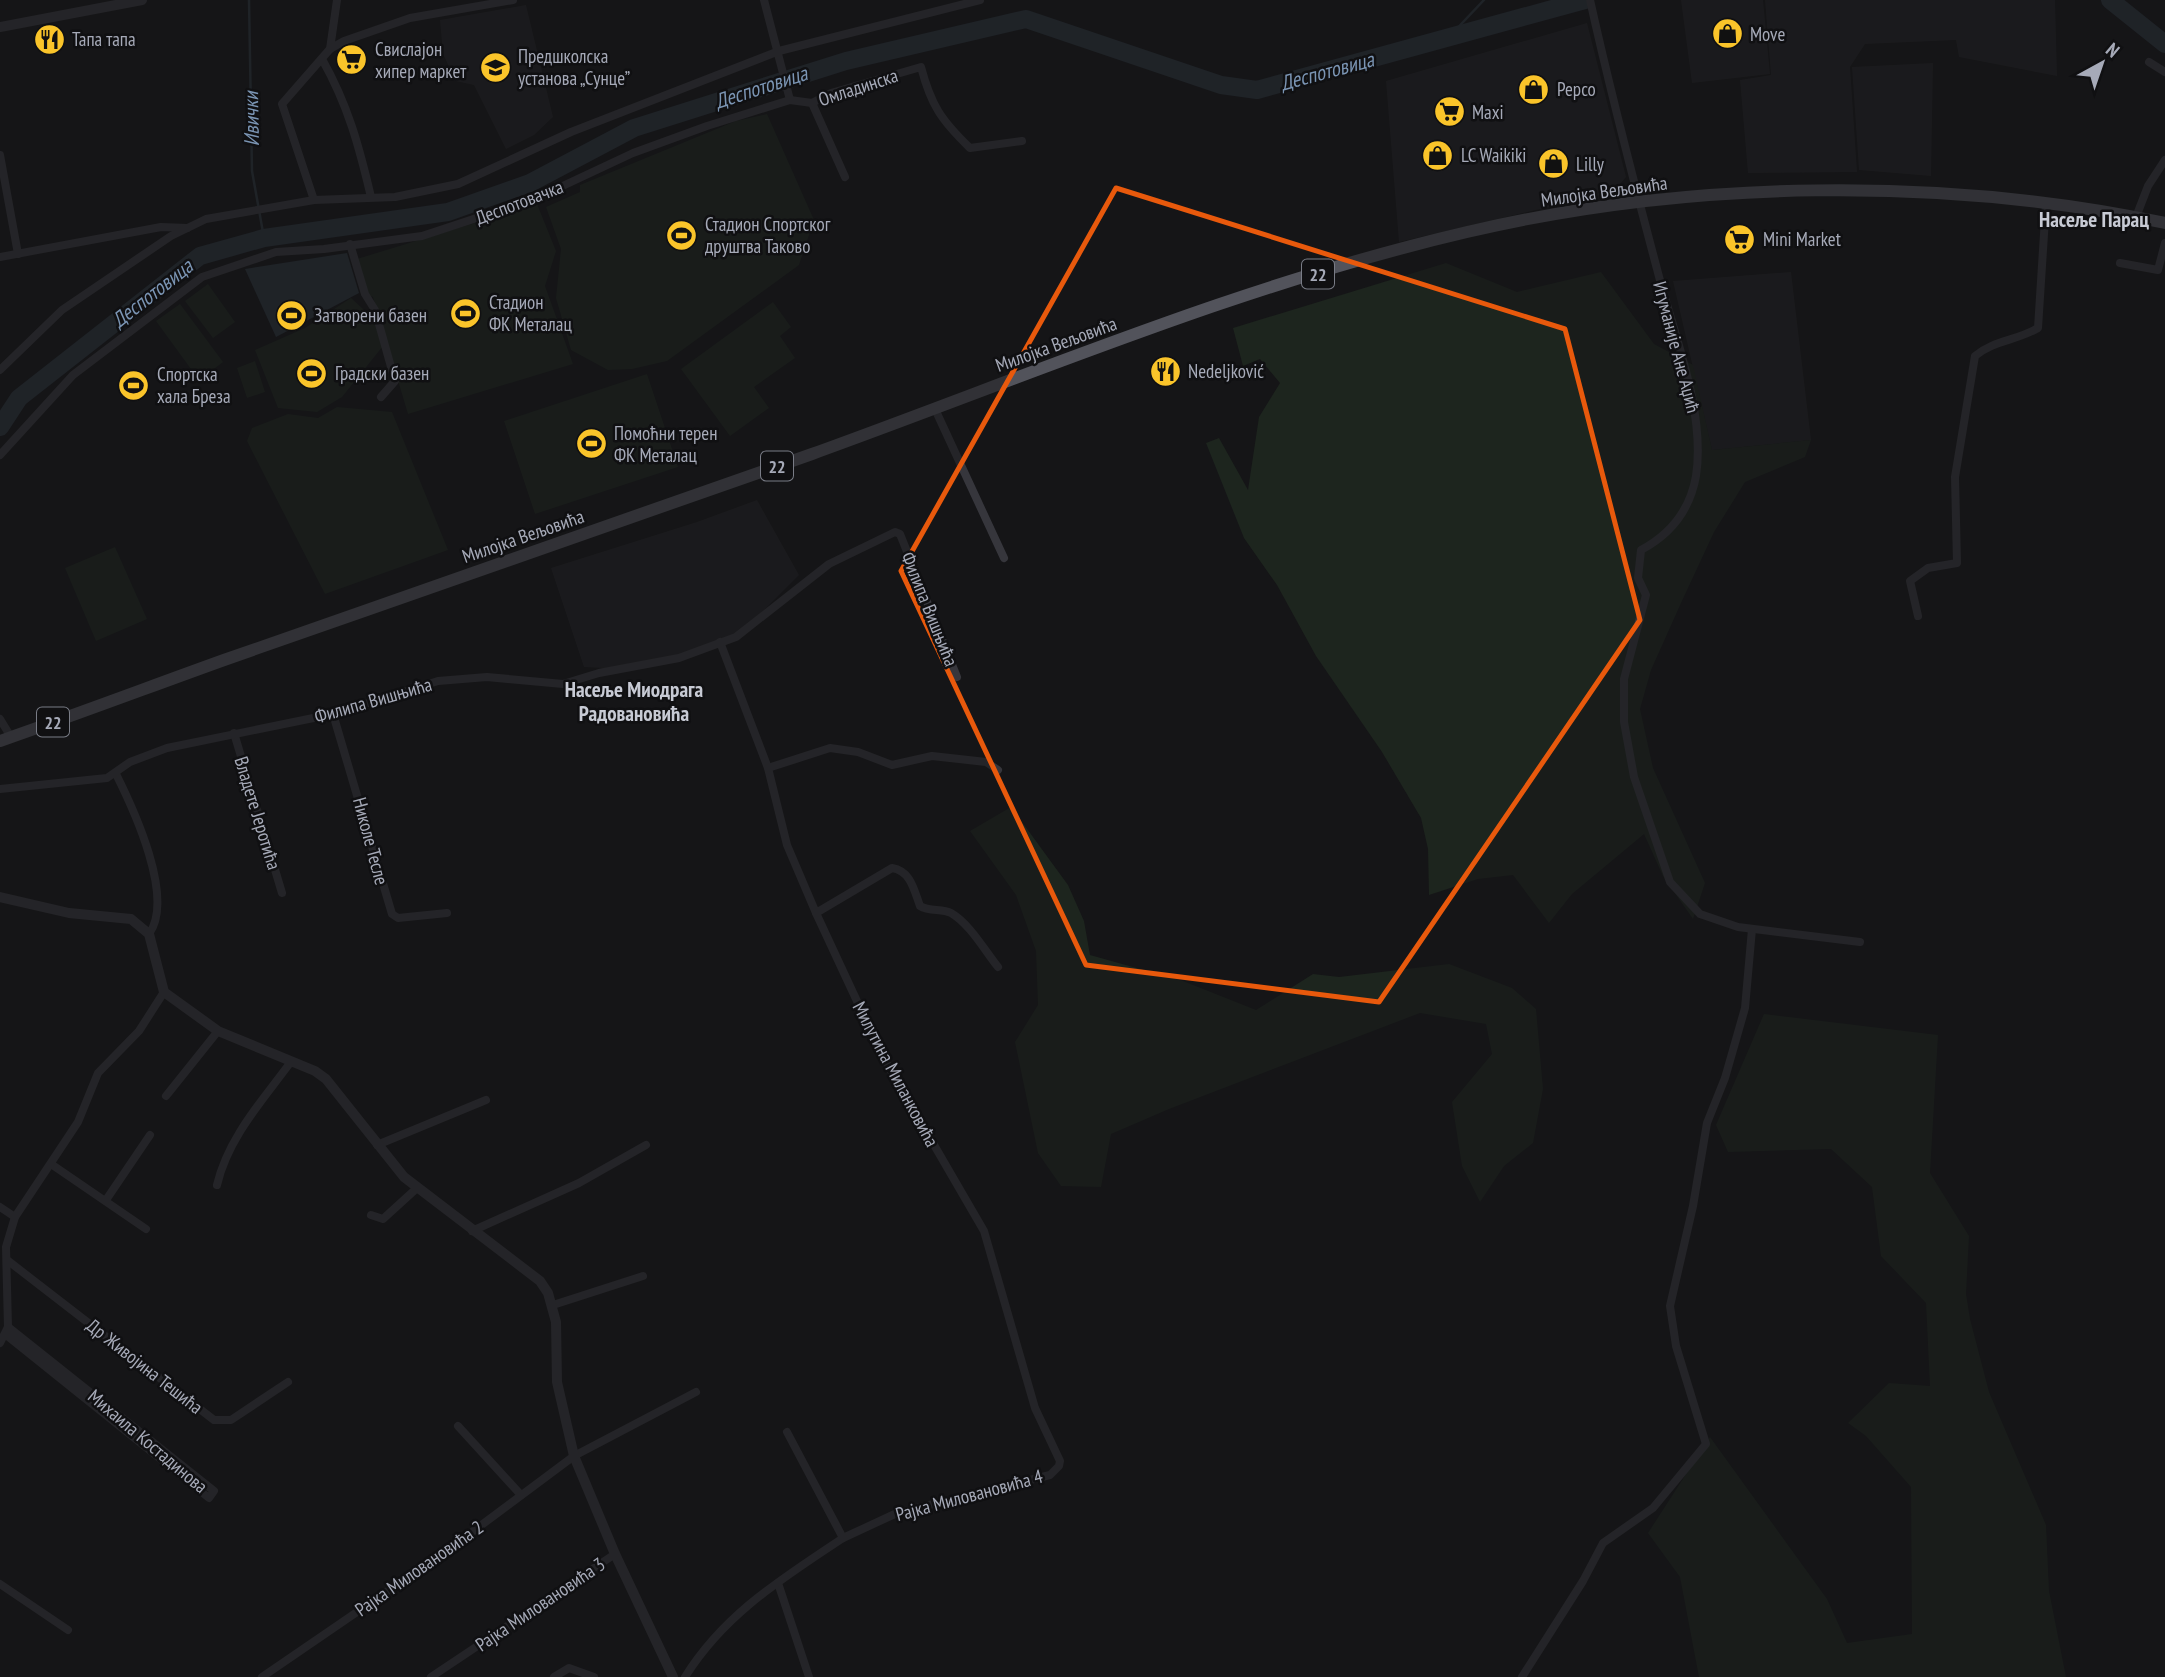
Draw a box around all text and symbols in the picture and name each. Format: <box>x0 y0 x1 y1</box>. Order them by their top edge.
shop icon: Move <box>1710 17 1744 51</box>
restaurant icon: Тапа тапа <box>32 22 66 56</box>
place label: Move <box>1750 22 1785 46</box>
place label: Тапа тапа <box>72 27 136 51</box>
north arrow <box>2067 28 2137 98</box>
place label: Свислајон хипер маркет <box>375 37 467 83</box>
text: N <box>2101 37 2125 62</box>
supermarket icon: Свислајон хипер маркет <box>335 43 369 77</box>
place label: Предшколска установа „Сунце” <box>518 44 630 90</box>
water label: Деспотовица <box>1276 45 1378 97</box>
school or university icon: Предшколска установа „Сунце” <box>478 50 512 84</box>
water label: Деспотовица <box>710 59 812 115</box>
street label: Омладинска <box>815 63 901 111</box>
shop icon: Pepco <box>1517 72 1551 106</box>
place label: Pepco <box>1557 77 1596 101</box>
water label: Ивички <box>237 90 265 147</box>
supermarket icon: Maxi <box>1432 95 1466 129</box>
place label: Maxi <box>1472 100 1504 124</box>
shop icon: LC Waikiki <box>1421 138 1455 172</box>
place label: LC Waikiki <box>1461 143 1526 167</box>
shop icon: Lilly <box>1536 147 1570 181</box>
place label: Lilly <box>1576 152 1605 176</box>
street label: Милојка Вељовића <box>1539 170 1669 212</box>
street label: Деспотовачка <box>472 174 566 230</box>
district label: Насеље Парац <box>2039 206 2149 233</box>
place label: Стадион Спортског друштва Таково <box>705 212 831 258</box>
sports icon: Стадион Спортског друштва Таково <box>665 218 699 252</box>
supermarket icon: Mini Market <box>1723 222 1757 256</box>
place label: Mini Market <box>1763 227 1842 251</box>
water label: Деспотовица <box>105 252 199 334</box>
road number: 22 <box>1302 260 1334 288</box>
street label: Игуманије Ане Аџић <box>1648 279 1706 415</box>
place label: Стадион ФК Металац <box>489 290 572 336</box>
sports icon: Стадион ФК Металац <box>449 296 483 330</box>
sports icon: Затворени базен <box>274 298 308 332</box>
place label: Затворени базен <box>314 303 427 327</box>
street label: Милојка Вељовића <box>992 311 1120 377</box>
restaurant icon: Nedeljković <box>1148 354 1182 388</box>
sports icon: Градски базен <box>295 356 329 390</box>
place label: Nedeljković <box>1188 359 1264 383</box>
place label: Градски базен <box>335 361 429 385</box>
place label: Спортска хала Бреза <box>157 362 231 408</box>
sports icon: Спортска хала Бреза <box>117 368 151 402</box>
place label: Помоћни терен ФК Металац <box>614 421 717 467</box>
sports icon: Помоћни терен ФК Металац <box>574 427 608 461</box>
road number: 22 <box>761 452 793 480</box>
street label: Милојка Вељовића <box>459 504 587 568</box>
street label: Филипа Вишњића <box>896 548 964 670</box>
street label: Филипа Вишњића <box>312 672 434 728</box>
district label: Насеље Миодрага Радовановића <box>565 676 704 727</box>
road number: 22 <box>37 708 69 736</box>
street label: Владете Јеротића <box>229 753 287 873</box>
street label: Николе Тесле <box>348 795 394 887</box>
street label: Милутина Миланковића <box>848 997 944 1151</box>
street label: Др Живојина Тешића <box>82 1313 208 1419</box>
street label: Михаила Костадинова <box>83 1384 213 1498</box>
street label: Рајка Миловановића 4 <box>893 1464 1046 1526</box>
street label: Рајка Миловановића 2 <box>350 1515 488 1621</box>
street label: Рајка Миловановића 3 <box>471 1552 609 1656</box>

